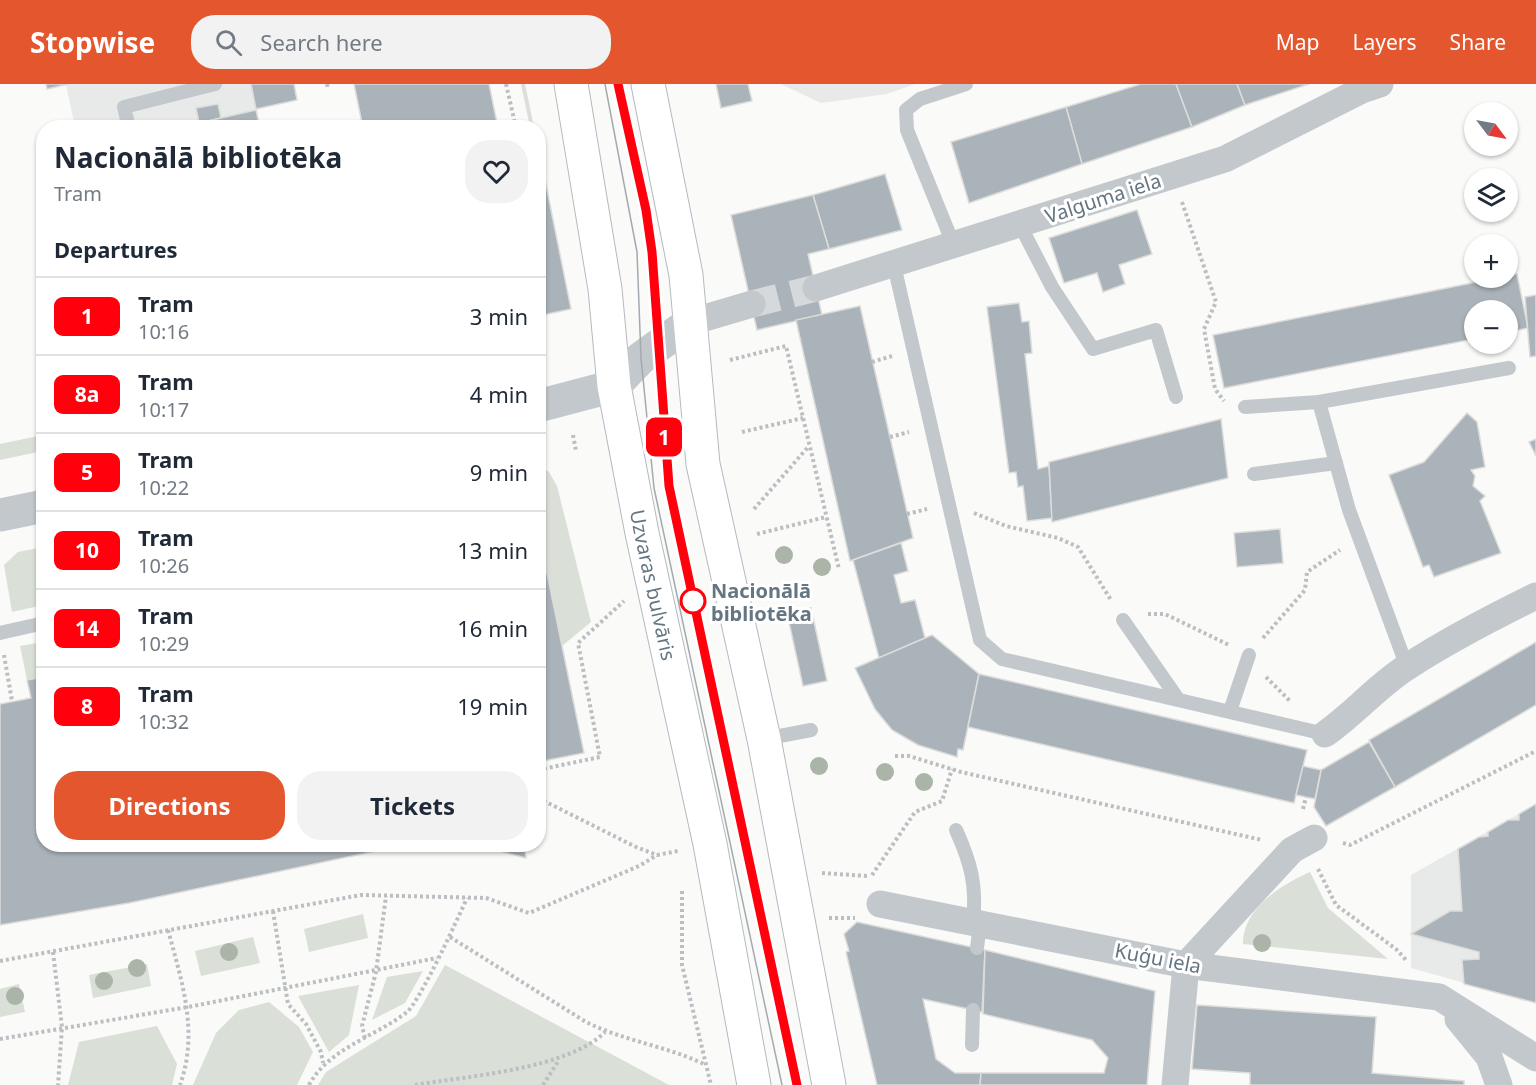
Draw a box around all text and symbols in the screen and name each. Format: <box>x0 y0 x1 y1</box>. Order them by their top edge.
search box <box>191 15 611 69</box>
text: Stopwise <box>30 23 155 61</box>
icon: search <box>212 26 245 59</box>
text: Search here <box>260 27 383 57</box>
text: Map <box>1276 28 1320 56</box>
text: Layers <box>1353 28 1417 56</box>
text: Share <box>1450 28 1506 56</box>
north arrow <box>1464 102 1518 156</box>
map controls <box>1464 102 1518 354</box>
text: Nacionālā bibliotēka <box>54 138 342 176</box>
button: heart <box>465 140 528 203</box>
street label: Valguma iela <box>1041 167 1165 229</box>
button: layers <box>1464 168 1518 222</box>
text: Tram <box>54 180 102 207</box>
text: Departures <box>54 234 178 264</box>
button: + <box>1464 234 1518 288</box>
text: Tram <box>138 288 194 318</box>
button: − <box>1464 300 1518 354</box>
text: 3 min <box>470 301 528 331</box>
text: 1 <box>81 302 93 330</box>
text: 10:16 <box>138 318 189 345</box>
text: Tram <box>138 366 194 396</box>
text: 4 min <box>470 379 528 409</box>
text: 8a <box>75 380 99 408</box>
text: 10:17 <box>138 396 189 423</box>
line badge: 1 <box>644 418 684 456</box>
text: 1 <box>658 423 670 451</box>
text: Tram <box>138 444 194 474</box>
text: 9 min <box>470 457 528 487</box>
text: 5 <box>81 458 93 486</box>
text: 10:22 <box>138 474 189 501</box>
street label: Uzvaras bulvāris <box>624 507 683 663</box>
text: Tram <box>138 522 194 552</box>
text: 13 min <box>457 535 528 565</box>
text: 10 <box>75 536 99 564</box>
text: 10:26 <box>138 552 189 579</box>
place label: Nacionālā bibliotēka <box>711 577 812 627</box>
marker: Nacionālā bibliotēka <box>680 588 706 614</box>
text: Tram <box>138 600 194 630</box>
text: 16 min <box>457 613 528 643</box>
text: 14 <box>75 614 99 642</box>
text: 10:29 <box>138 630 189 657</box>
text: Tram <box>138 678 194 708</box>
text: 19 min <box>457 691 528 721</box>
text: 8 <box>81 692 93 720</box>
text: 10:32 <box>138 708 189 735</box>
button: Directions <box>54 771 285 840</box>
button: Tickets <box>297 771 528 840</box>
street label: Kuģu iela <box>1113 936 1203 980</box>

